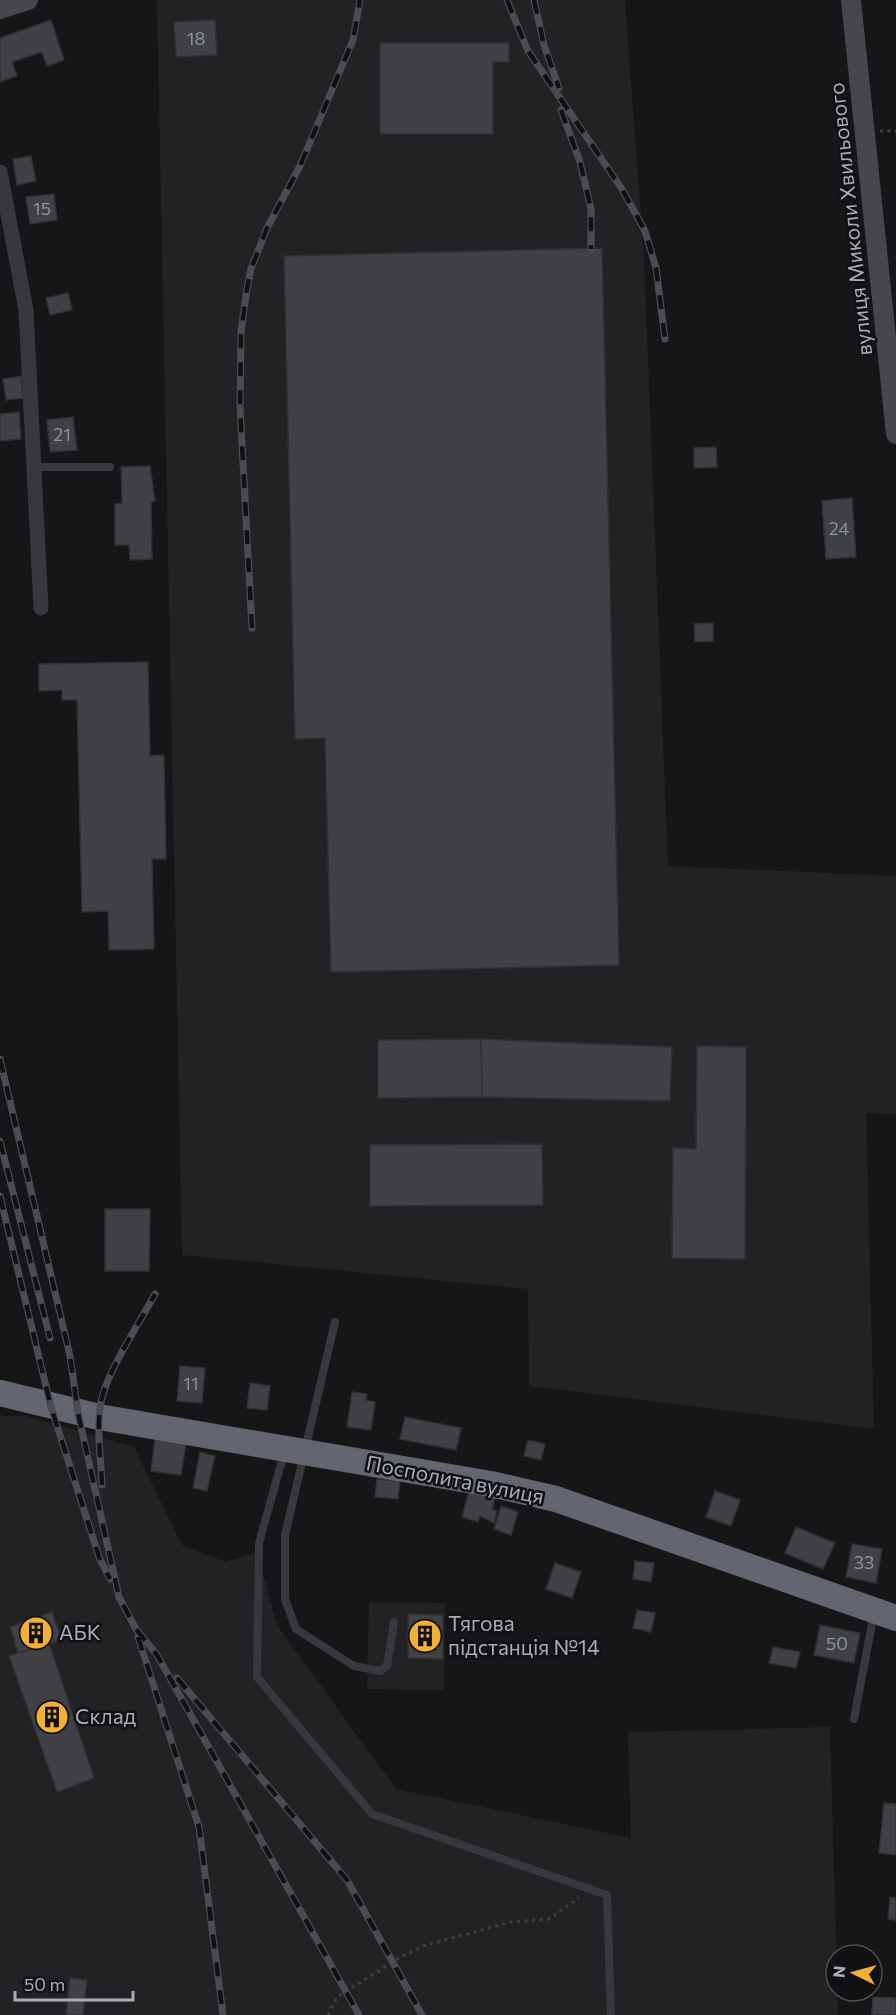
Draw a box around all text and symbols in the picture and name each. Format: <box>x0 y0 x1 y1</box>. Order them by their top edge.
house number: 18 <box>187 27 205 49</box>
street label: вулиця Миколи Хвильового <box>823 81 876 357</box>
house number: 15 <box>33 197 51 219</box>
house number: 21 <box>53 423 71 445</box>
house number: 24 <box>829 517 849 539</box>
house number: 11 <box>183 1372 199 1394</box>
street label: Посполита вулиця <box>364 1449 546 1508</box>
house number: 33 <box>854 1551 874 1573</box>
place label: Тягова пiдстанцiя №14 <box>448 1610 600 1659</box>
building icon: АБК <box>18 1615 54 1651</box>
building icon: Тягова пiдстанцiя №14 <box>407 1618 443 1654</box>
place label: АБК <box>59 1619 101 1644</box>
house number: 50 <box>826 1632 848 1654</box>
building icon: Склад <box>34 1699 70 1735</box>
place label: Склад <box>75 1703 136 1728</box>
north arrow <box>824 1943 884 2003</box>
scale bar <box>15 1964 134 2002</box>
text: N <box>829 1965 849 1978</box>
text: 50 m <box>24 1973 65 1995</box>

